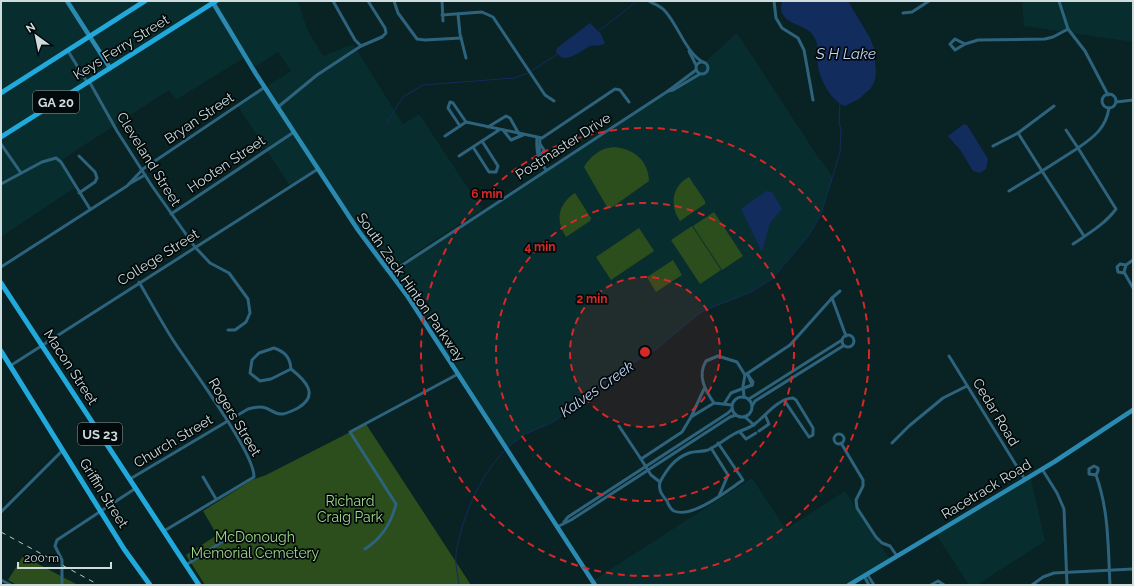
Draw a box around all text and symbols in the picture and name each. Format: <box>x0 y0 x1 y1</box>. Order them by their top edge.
street label: Keys Ferry Street <box>70 11 172 83</box>
north arrow <box>16 16 56 56</box>
text: N <box>24 20 38 36</box>
water label: S H Lake <box>815 45 876 63</box>
street label: Bryan Street <box>161 89 237 147</box>
road number: GA 20 <box>33 91 79 113</box>
street label: Cleveland Street <box>114 109 184 209</box>
street label: Postmaster Drive <box>513 109 613 183</box>
street label: Hooten Street <box>184 132 268 196</box>
text: 6 min <box>471 187 503 201</box>
street label: South Zack Hinton Parkway <box>354 210 469 365</box>
street label: College Street <box>114 225 202 288</box>
text: 4 min <box>524 240 556 254</box>
text: 2 min <box>576 292 608 306</box>
street label: Macon Street <box>41 326 101 408</box>
centre of rings <box>638 345 652 359</box>
water label: Kalves Creek <box>557 357 637 421</box>
street label: Rogers Street <box>205 375 265 459</box>
street label: Cedar Road <box>970 375 1022 449</box>
street label: Church Street <box>131 411 216 471</box>
road number: US 23 <box>78 423 122 445</box>
street label: Griffin Street <box>76 455 132 531</box>
street label: Racetrack Road <box>938 456 1034 522</box>
park label: Richard Craig Park <box>317 493 384 525</box>
park label: McDonough Memorial Cemetery <box>191 529 320 561</box>
scale bar <box>18 544 111 570</box>
text: 200 m <box>24 551 59 565</box>

